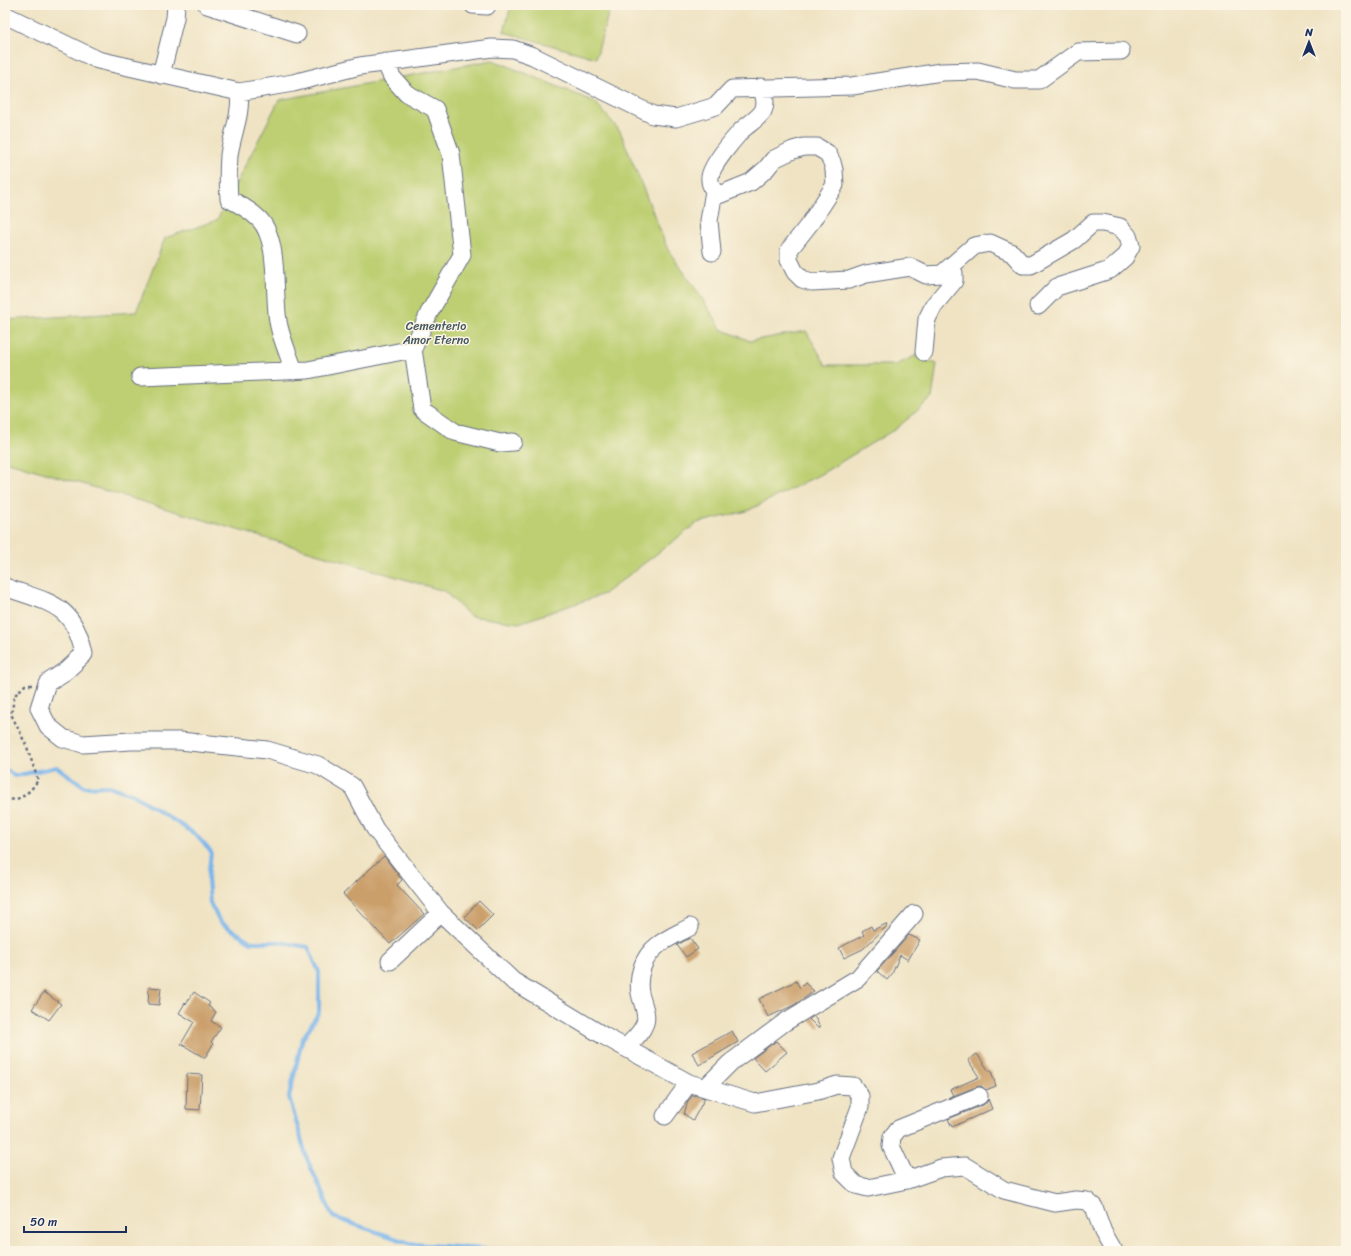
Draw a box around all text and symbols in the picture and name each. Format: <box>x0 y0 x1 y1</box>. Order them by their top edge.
north arrow <box>1289 22 1329 62</box>
text: N <box>1304 23 1313 42</box>
park label: Cementerio Amor Eterno <box>402 315 469 351</box>
scale bar <box>24 1208 126 1234</box>
text: 50 m <box>30 1211 57 1233</box>

